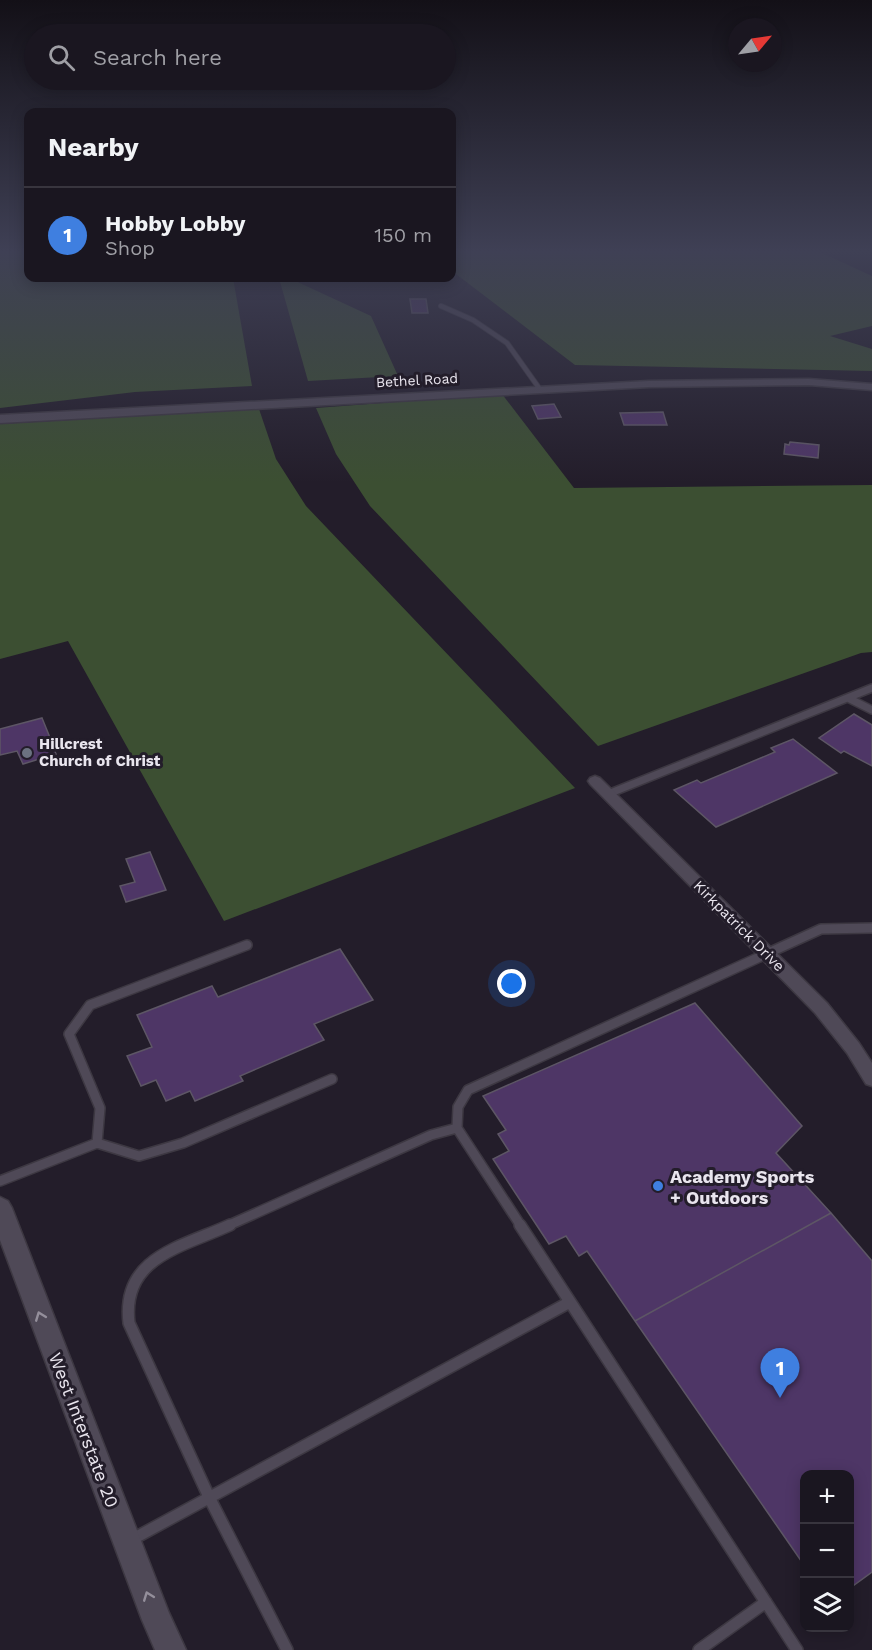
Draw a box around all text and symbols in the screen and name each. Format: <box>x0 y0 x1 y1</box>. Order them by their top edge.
north arrow <box>728 18 782 72</box>
search box <box>24 24 456 90</box>
icon: search <box>45 41 78 74</box>
text: Search here <box>93 45 222 70</box>
text: Nearby <box>48 132 139 162</box>
text: Hobby Lobby <box>105 211 245 236</box>
text: 1 <box>63 223 72 247</box>
text: 150 m <box>374 223 432 247</box>
text: Shop <box>105 236 155 260</box>
street label: Bethel Road <box>375 370 459 390</box>
place label: Hillcrest Church of Christ <box>39 735 161 770</box>
marker: Hillcrest Church of Christ <box>20 746 34 760</box>
street label: Kirkpatrick Drive <box>690 877 788 975</box>
your location <box>497 969 526 998</box>
place label: Academy Sports + Outdoors <box>670 1166 815 1208</box>
marker: Academy Sports + Outdoors <box>651 1179 665 1193</box>
one-way arrow <box>35 1311 48 1322</box>
pin: 1 <box>760 1348 800 1398</box>
street label: West Interstate 20 <box>45 1350 123 1510</box>
map controls <box>800 1470 854 1632</box>
button: + <box>800 1470 854 1524</box>
button: − <box>800 1524 854 1578</box>
button: layers <box>800 1578 854 1632</box>
one-way arrow <box>142 1591 155 1602</box>

